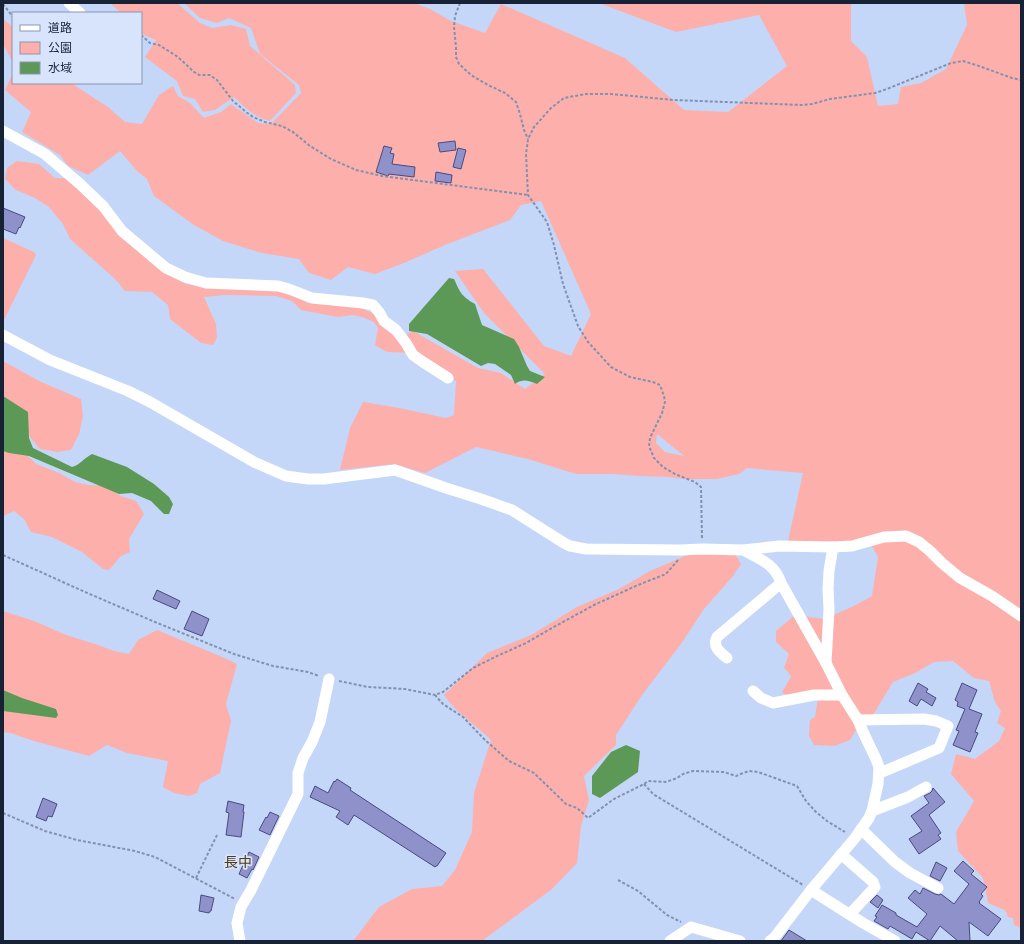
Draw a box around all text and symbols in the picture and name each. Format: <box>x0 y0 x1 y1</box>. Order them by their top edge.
legend <box>12 12 142 84</box>
text: 道路 <box>48 20 72 36</box>
text: 公園 <box>48 40 72 56</box>
text: 水域 <box>48 60 72 76</box>
district label: 長中 <box>224 852 252 872</box>

